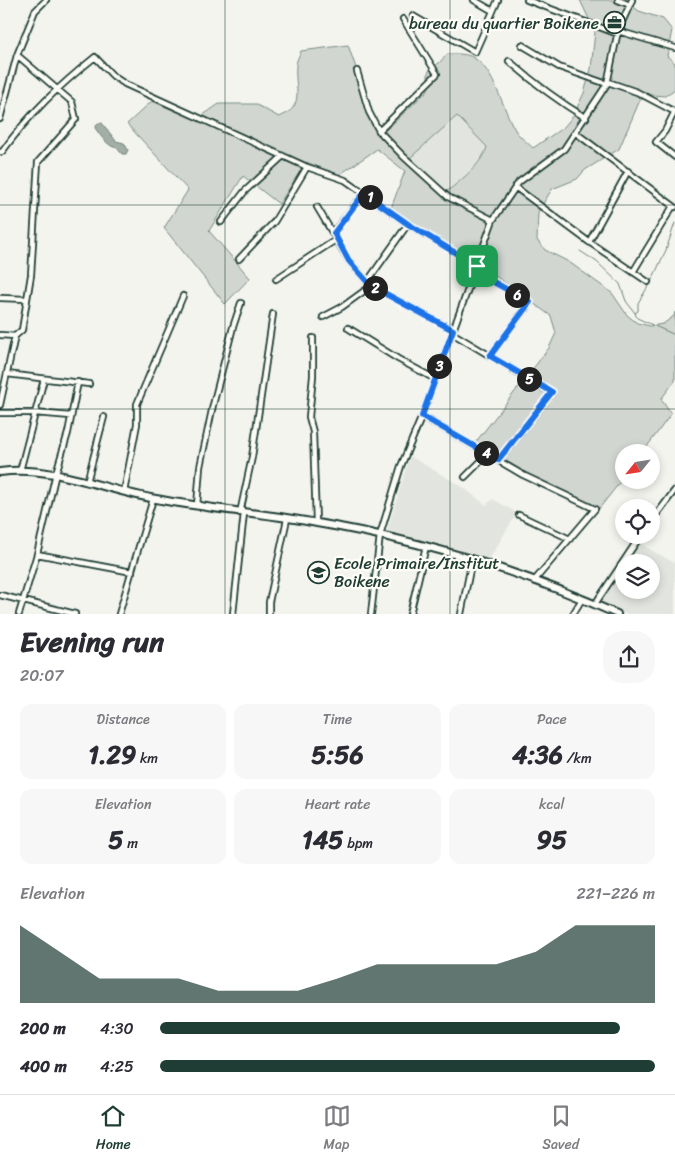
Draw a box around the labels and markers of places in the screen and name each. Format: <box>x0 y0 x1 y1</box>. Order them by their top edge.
place label: bureau du quartier Boikene <box>409 9 599 38</box>
office icon: bureau du quartier Boikene <box>603 11 627 35</box>
pin: 1 <box>358 184 382 210</box>
pin <box>456 245 498 287</box>
pin: 2 <box>362 276 388 300</box>
pin: 6 <box>504 282 530 308</box>
pin: 3 <box>426 354 452 378</box>
pin: 5 <box>516 366 542 392</box>
pin: 4 <box>474 440 498 466</box>
place label: Ecole Primaire/Institut Boikene <box>334 549 499 596</box>
school or university icon: Ecole Primaire/Institut Boikene <box>306 560 330 584</box>

